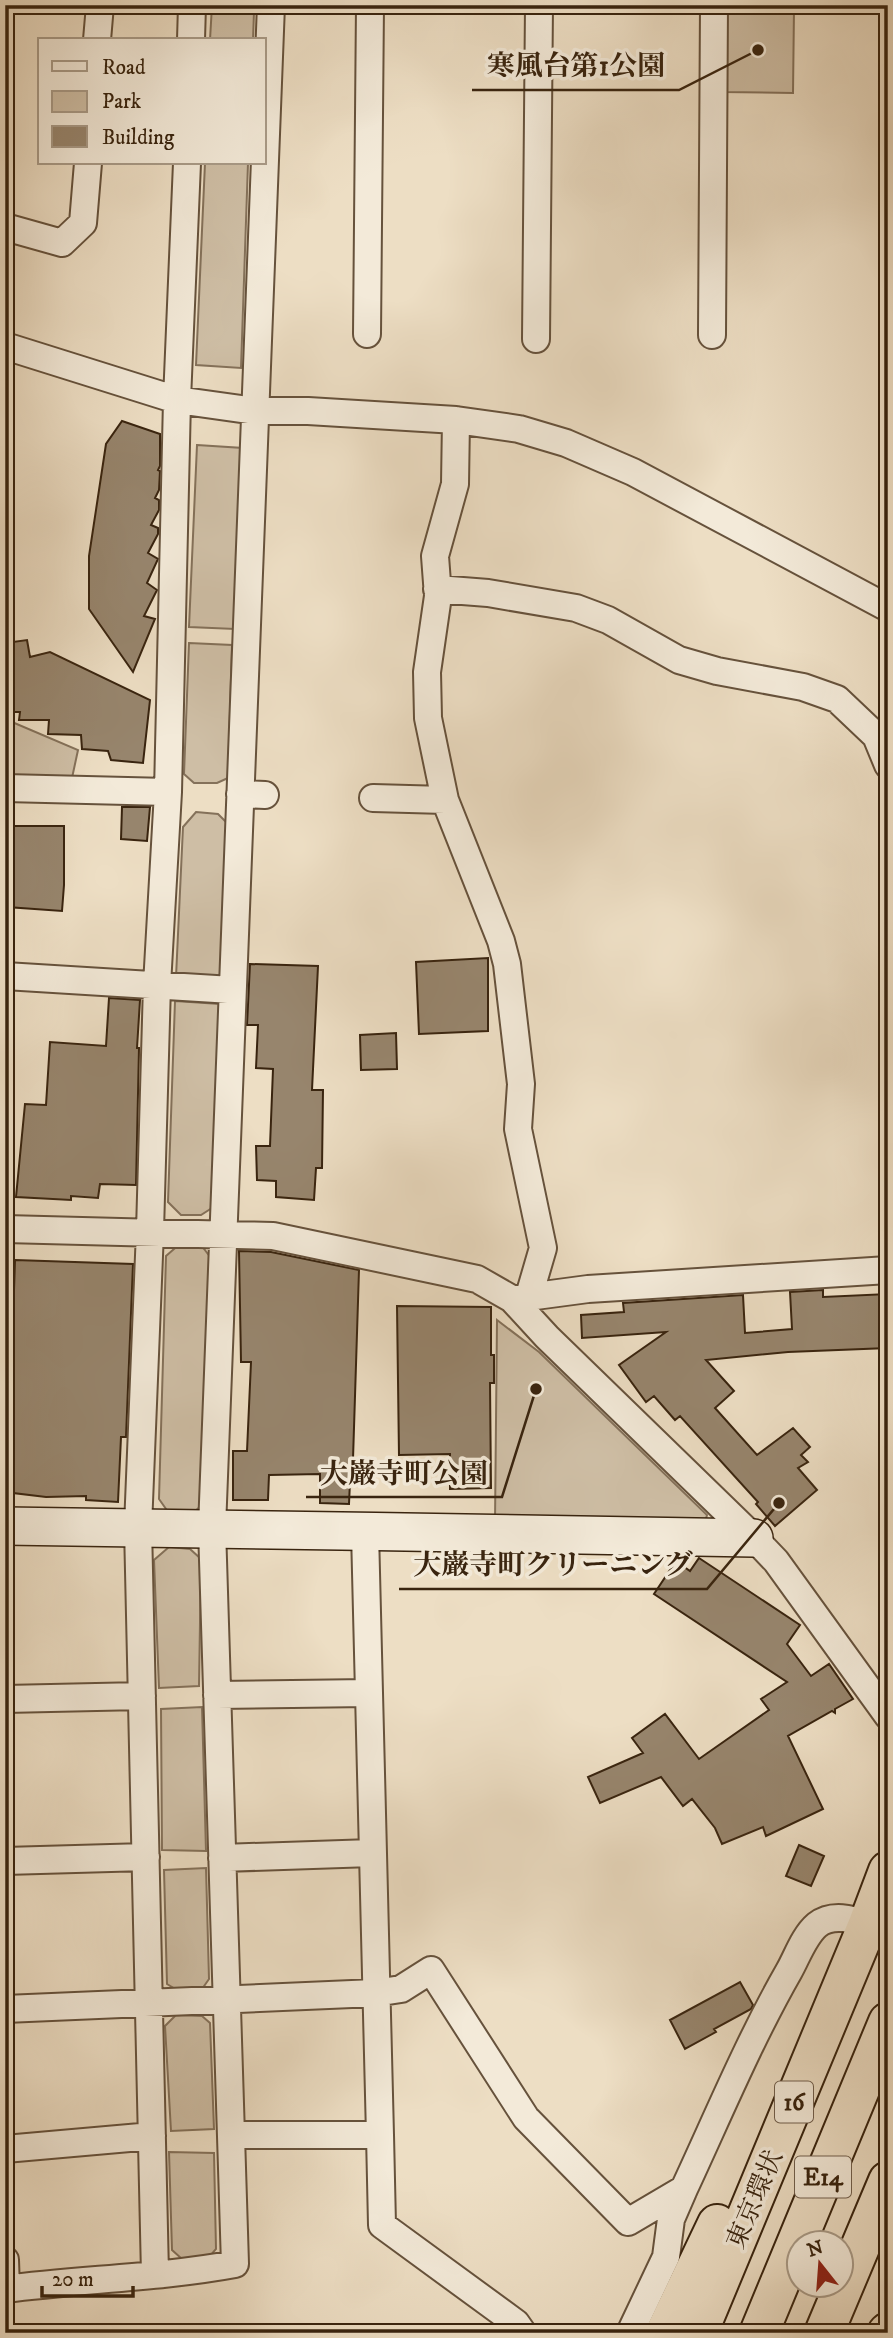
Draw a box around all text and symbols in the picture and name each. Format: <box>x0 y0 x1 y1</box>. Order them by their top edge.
legend <box>38 38 266 164</box>
callout: 寒風台第1公園 <box>472 41 679 90</box>
text: 寒風台第1公園 <box>487 49 665 84</box>
text: Road <box>102 55 146 81</box>
text: Park <box>102 89 142 115</box>
text: Building <box>102 125 175 151</box>
callout: 大巌寺町公園 <box>306 1448 502 1497</box>
text: 大巌寺町公園 <box>320 1457 488 1492</box>
callout: 大巌寺町クリーニング <box>399 1540 707 1589</box>
text: 大巌寺町クリーニング <box>413 1548 693 1583</box>
road number: 16 <box>775 2082 813 2122</box>
street label: 東京環状 <box>720 2145 791 2254</box>
road number: E14 <box>795 2156 851 2198</box>
north arrow <box>784 2230 854 2300</box>
text: N <box>805 2236 827 2262</box>
scale bar <box>42 2254 133 2298</box>
text: 20 m <box>52 2267 94 2293</box>

